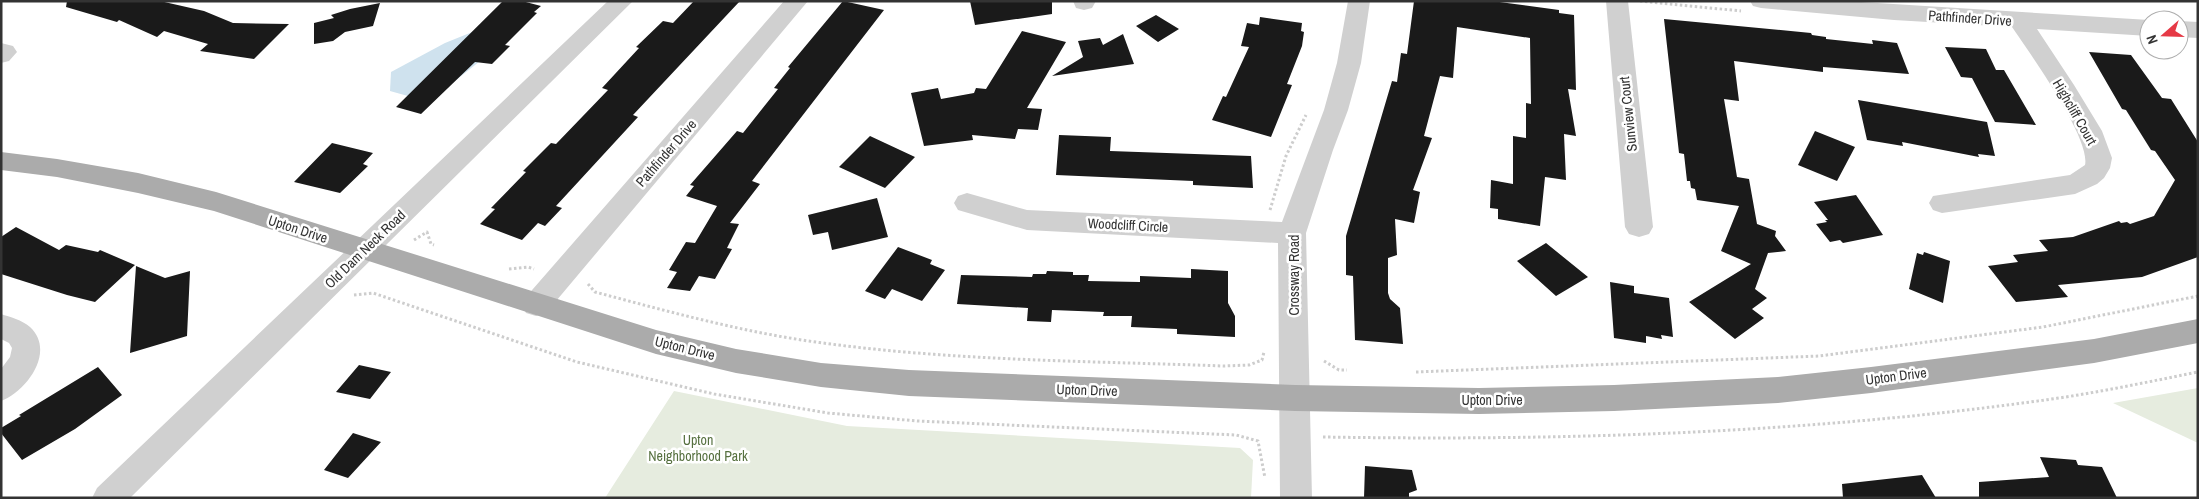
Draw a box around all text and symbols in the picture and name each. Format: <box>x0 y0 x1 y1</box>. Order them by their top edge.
street label: Pathfinder Drive <box>1928 6 2012 30</box>
north arrow <box>2139 10 2189 60</box>
text: N <box>2142 32 2162 46</box>
street label: Sunview Court <box>1615 76 1641 152</box>
street label: Highcliff Court <box>2049 76 2101 148</box>
street label: Pathfinder Drive <box>632 116 700 190</box>
street label: Old Dam Neck Road <box>321 206 409 292</box>
street label: Upton Drive <box>266 211 330 247</box>
street label: Woodcliff Circle <box>1087 214 1169 236</box>
street label: Crossway Road <box>1285 234 1303 316</box>
street label: Upton Drive <box>653 332 717 364</box>
street label: Upton Drive <box>1865 363 1927 389</box>
street label: Upton Drive <box>1056 380 1118 400</box>
street label: Upton Drive <box>1461 391 1523 409</box>
park label: Upton Neighborhood Park <box>648 431 748 465</box>

